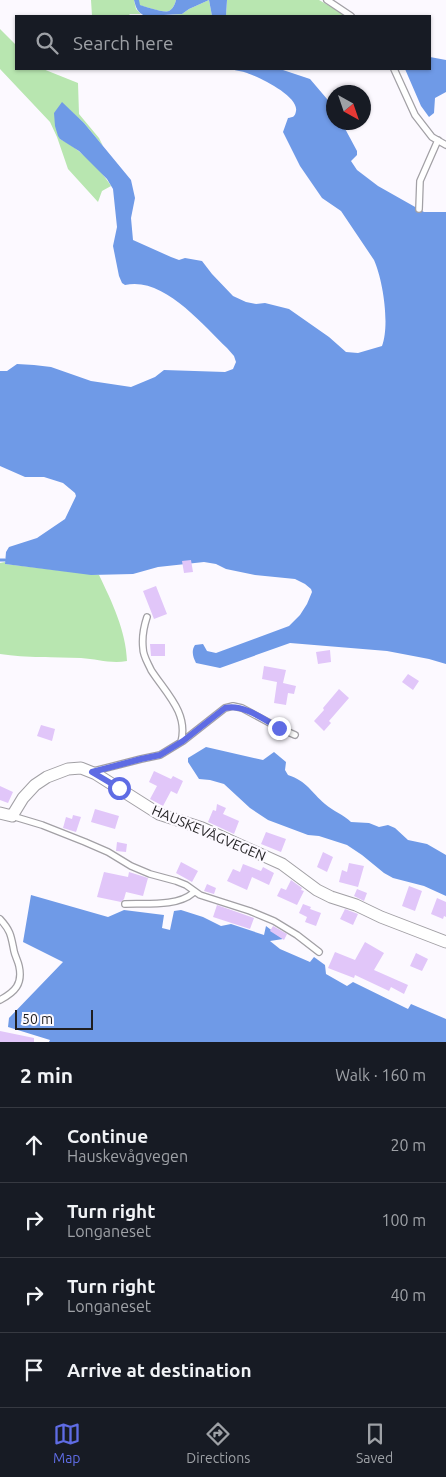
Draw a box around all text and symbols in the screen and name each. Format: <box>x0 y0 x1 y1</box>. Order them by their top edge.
search box <box>15 15 431 70</box>
icon: search <box>33 29 61 57</box>
text: Search here <box>73 32 173 54</box>
north arrow <box>326 85 371 130</box>
route end <box>268 717 291 740</box>
route start <box>108 777 131 800</box>
street label: HAUSKEVÅGVEGEN <box>150 802 268 864</box>
scale bar <box>15 1007 92 1030</box>
text: 50 m <box>22 1011 53 1027</box>
text: 2 min <box>20 1063 73 1087</box>
text: Walk · 160 m <box>335 1066 426 1084</box>
text: Continue <box>67 1125 148 1147</box>
icon: ahead <box>20 1131 48 1159</box>
text: 20 m <box>390 1136 426 1154</box>
text: Hauskevågvegen <box>67 1147 188 1165</box>
text: Turn right <box>67 1200 155 1222</box>
icon: right <box>20 1206 48 1234</box>
text: 100 m <box>381 1211 426 1229</box>
text: Longaneset <box>67 1222 151 1240</box>
text: Turn right <box>67 1275 155 1297</box>
icon: right <box>20 1281 48 1309</box>
text: 40 m <box>390 1286 426 1304</box>
text: Longaneset <box>67 1297 151 1315</box>
icon: arrive <box>20 1356 48 1384</box>
text: Arrive at destination <box>67 1359 252 1381</box>
tab: Map <box>53 1420 81 1466</box>
tab: Directions <box>186 1420 250 1466</box>
tab: Saved <box>356 1420 393 1466</box>

